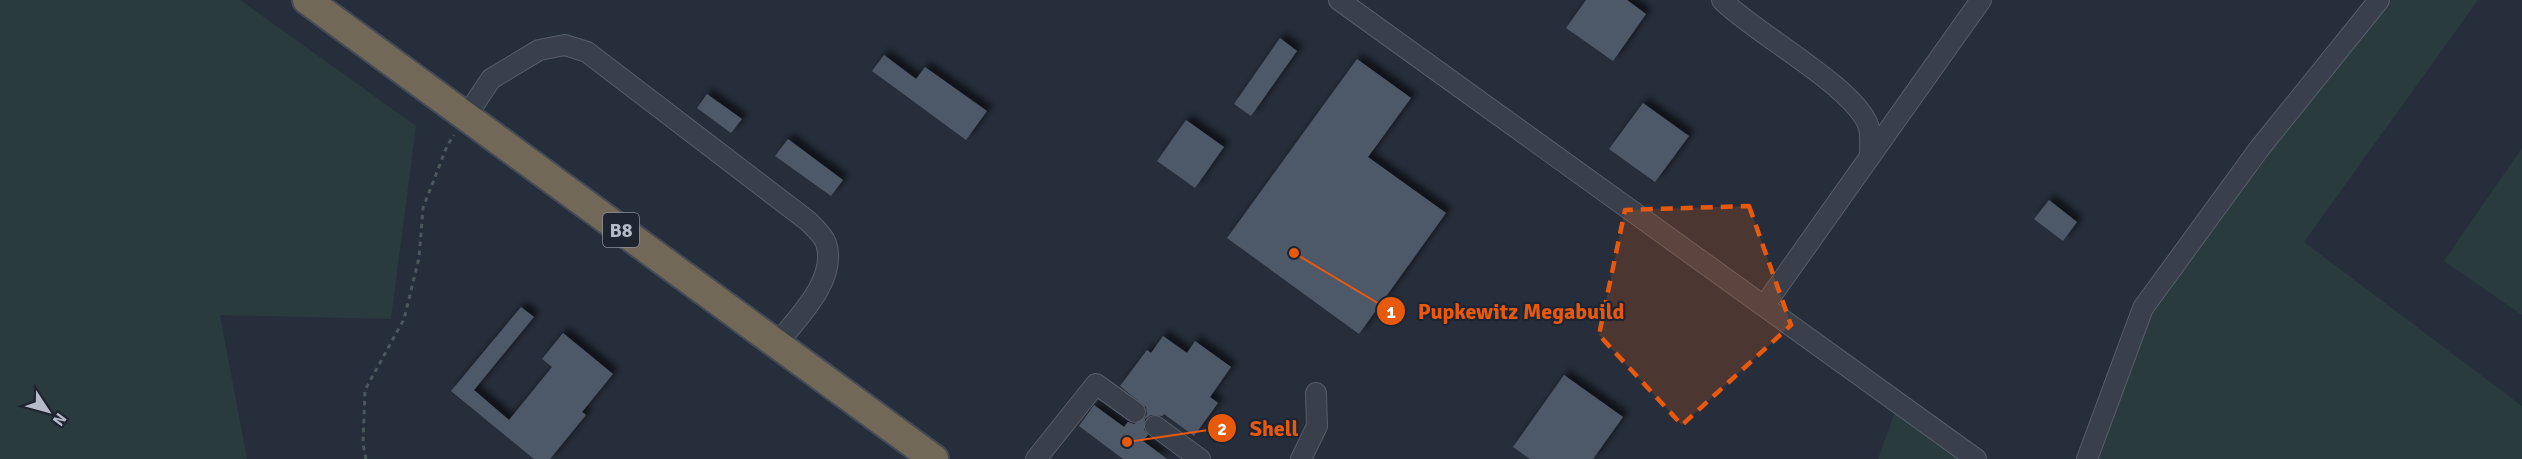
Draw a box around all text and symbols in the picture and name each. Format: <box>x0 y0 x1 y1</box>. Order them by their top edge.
road number: B8 <box>603 213 639 247</box>
callout: Pupkewitz Megabuild <box>1376 291 1637 331</box>
text: Pupkewitz Megabuild <box>1418 298 1624 325</box>
text: 1 <box>1386 301 1396 323</box>
north arrow <box>18 381 78 441</box>
callout: Shell <box>1207 408 1310 448</box>
text: N <box>48 409 71 430</box>
text: Shell <box>1250 415 1298 442</box>
text: 2 <box>1217 418 1227 440</box>

